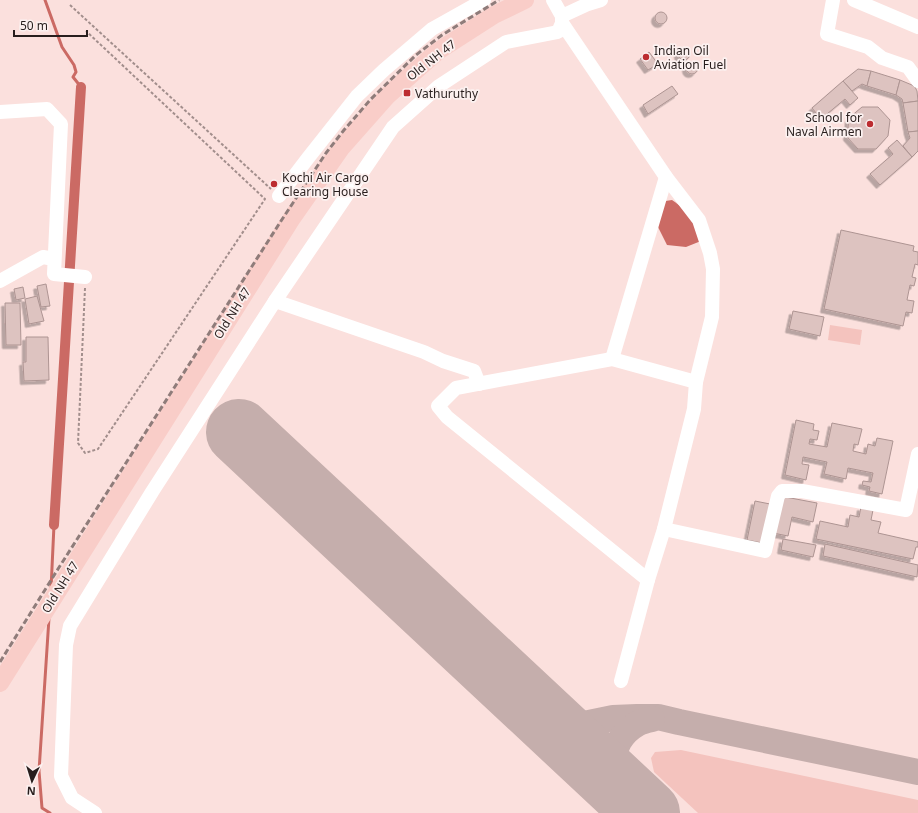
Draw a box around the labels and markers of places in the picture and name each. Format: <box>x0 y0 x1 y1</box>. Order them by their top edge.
place label: Indian Oil Aviation Fuel <box>654 42 726 73</box>
marker: Indian Oil Aviation Fuel <box>641 52 651 62</box>
place label: Vathuruthy <box>415 85 479 102</box>
marker: Vathuruthy <box>402 88 412 98</box>
place label: School for Naval Airmen <box>786 109 862 140</box>
marker: School for Naval Airmen <box>865 119 875 129</box>
place label: Kochi Air Cargo Clearing House <box>282 169 369 200</box>
marker: Kochi Air Cargo Clearing House <box>269 179 279 189</box>

